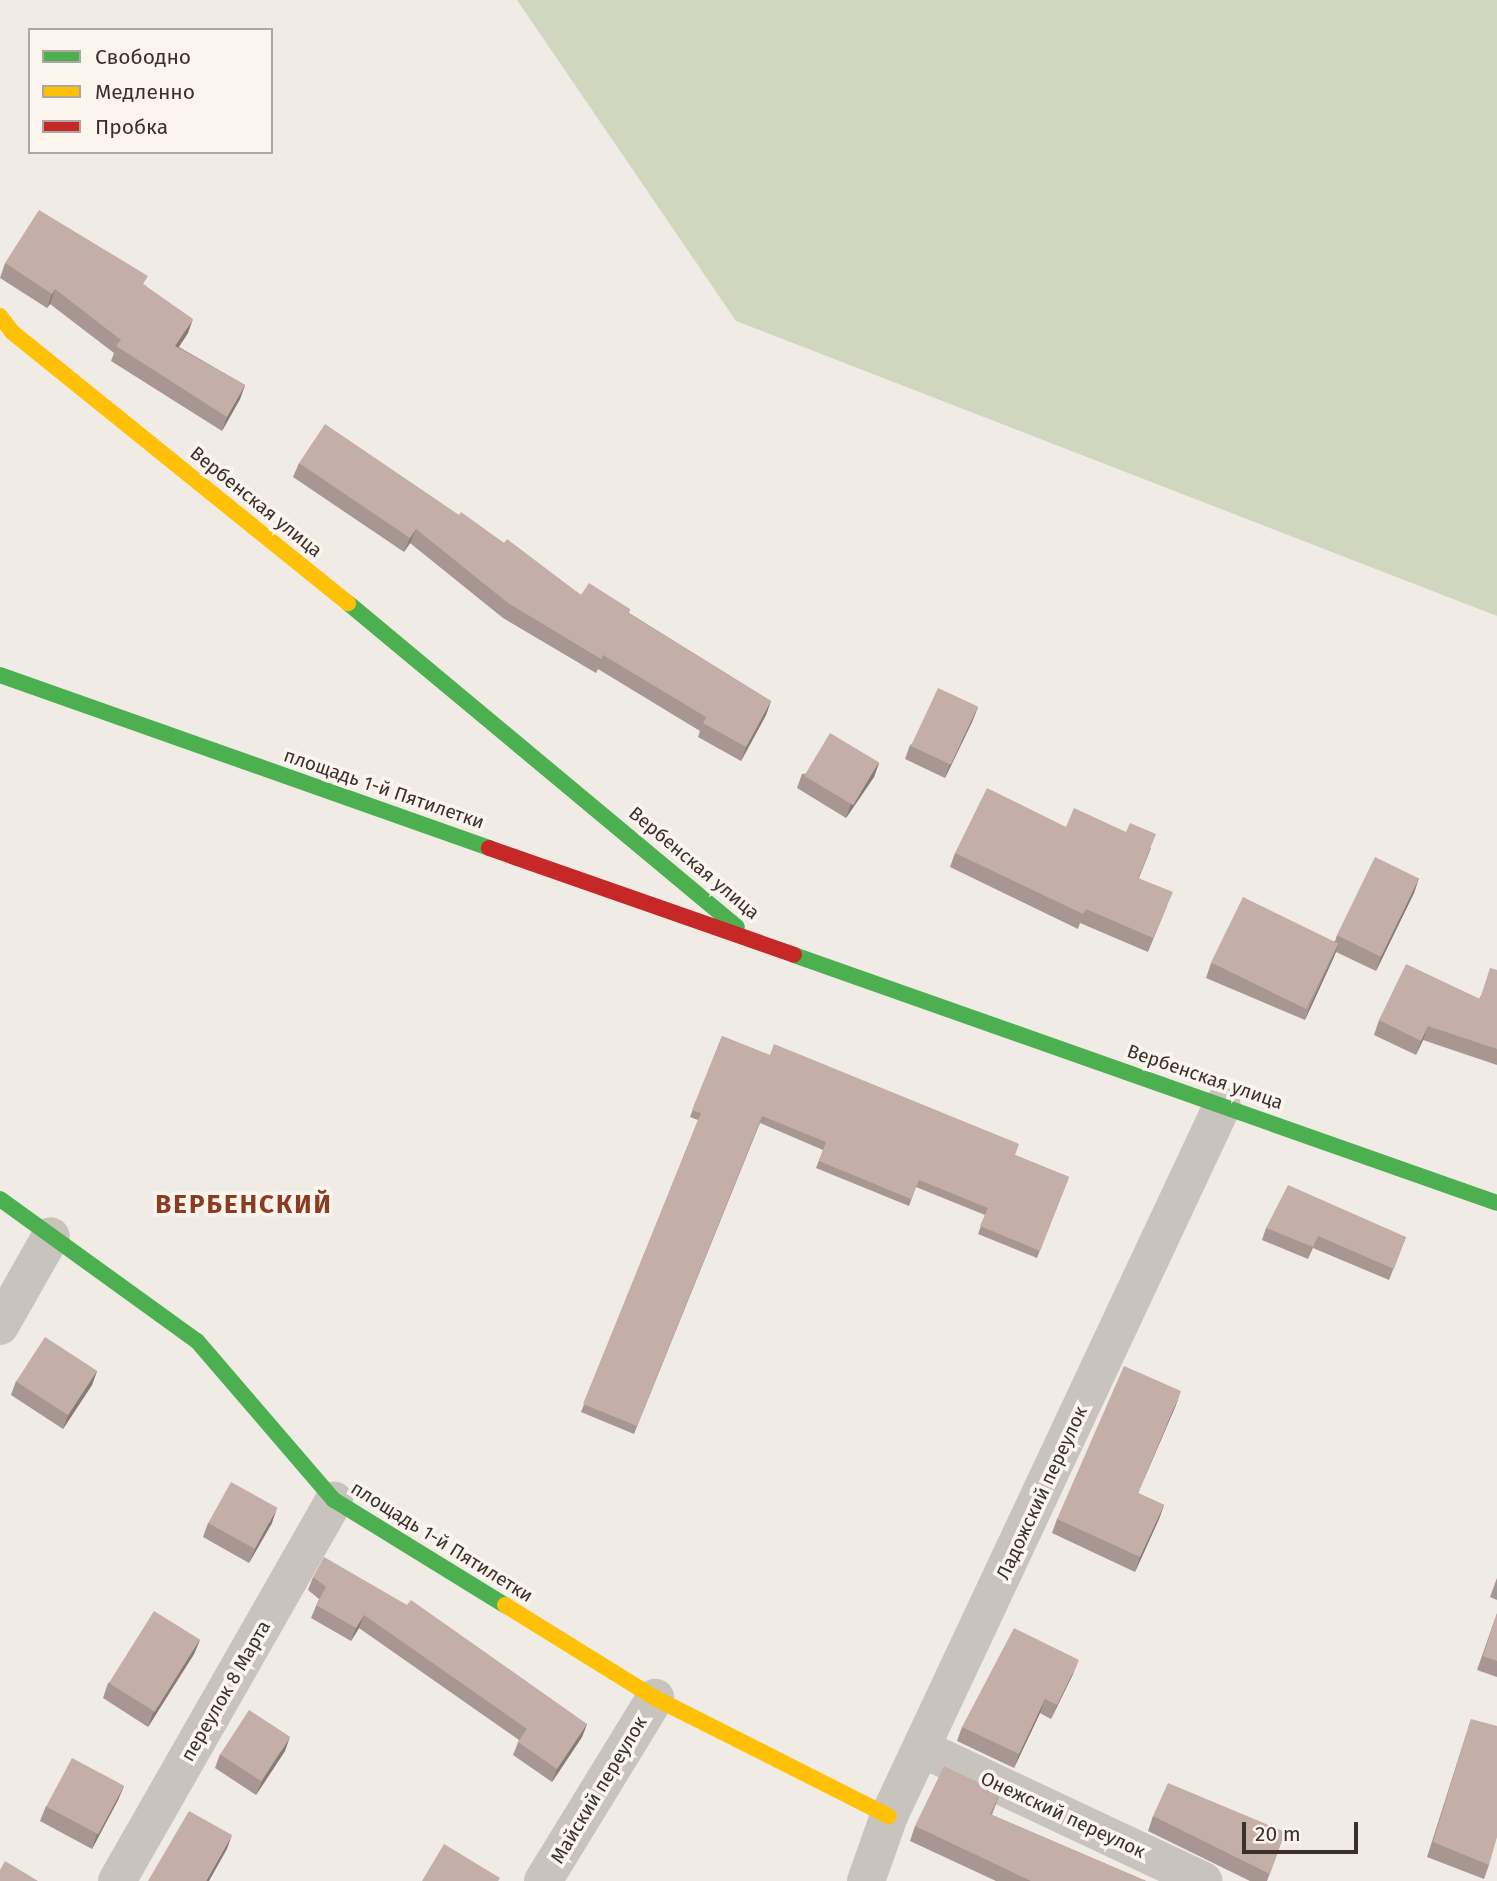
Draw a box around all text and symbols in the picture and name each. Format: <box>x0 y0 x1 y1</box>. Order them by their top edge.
legend <box>28 28 273 154</box>
text: Свободно <box>95 44 191 70</box>
text: Медленно <box>95 79 195 105</box>
text: Пробка <box>95 114 168 140</box>
street label: Вербенская улица <box>185 442 327 562</box>
street label: площадь 1-й Пятилетки <box>281 744 487 834</box>
street label: Вербенская улица <box>624 802 764 924</box>
street label: Вербенская улица <box>1124 1040 1286 1114</box>
district label: ВЕРБЕНСКИЙ <box>157 1189 331 1221</box>
street label: Ладожский переулок <box>992 1403 1092 1583</box>
street label: площадь 1-й Пятилетки <box>347 1477 537 1607</box>
street label: переулок 8 Марта <box>176 1617 276 1765</box>
street label: Майский переулок <box>546 1712 652 1868</box>
street label: Онежский переулок <box>977 1767 1149 1863</box>
scale bar <box>1245 1808 1360 1852</box>
text: 20 m <box>1255 1821 1301 1847</box>

